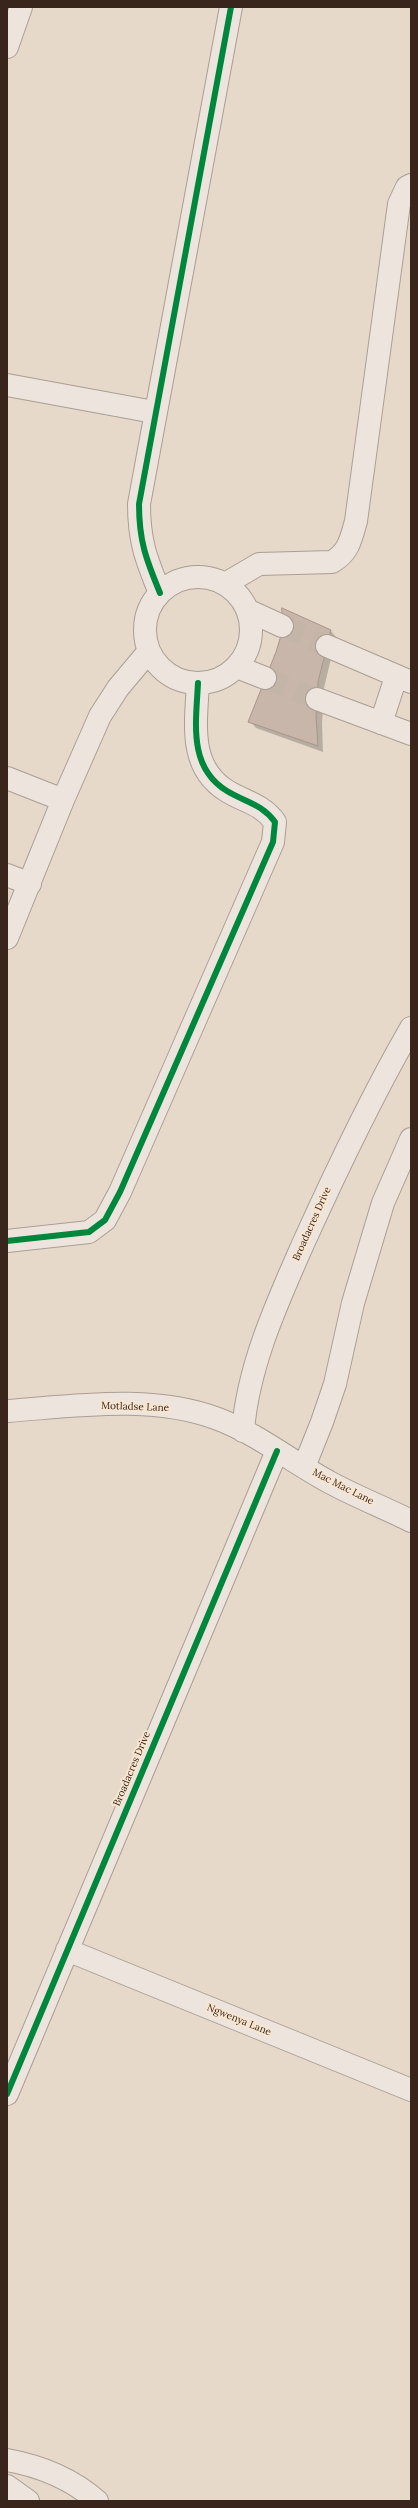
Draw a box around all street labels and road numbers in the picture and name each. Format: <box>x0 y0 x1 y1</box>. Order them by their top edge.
street label: Broadacres Drive <box>290 1185 334 1263</box>
street label: Motladse Lane <box>101 1400 169 1414</box>
street label: Mac Mac Lane <box>310 1466 376 1508</box>
street label: Broadacres Drive <box>111 1730 153 1808</box>
street label: Ngwenya Lane <box>205 2002 273 2038</box>

